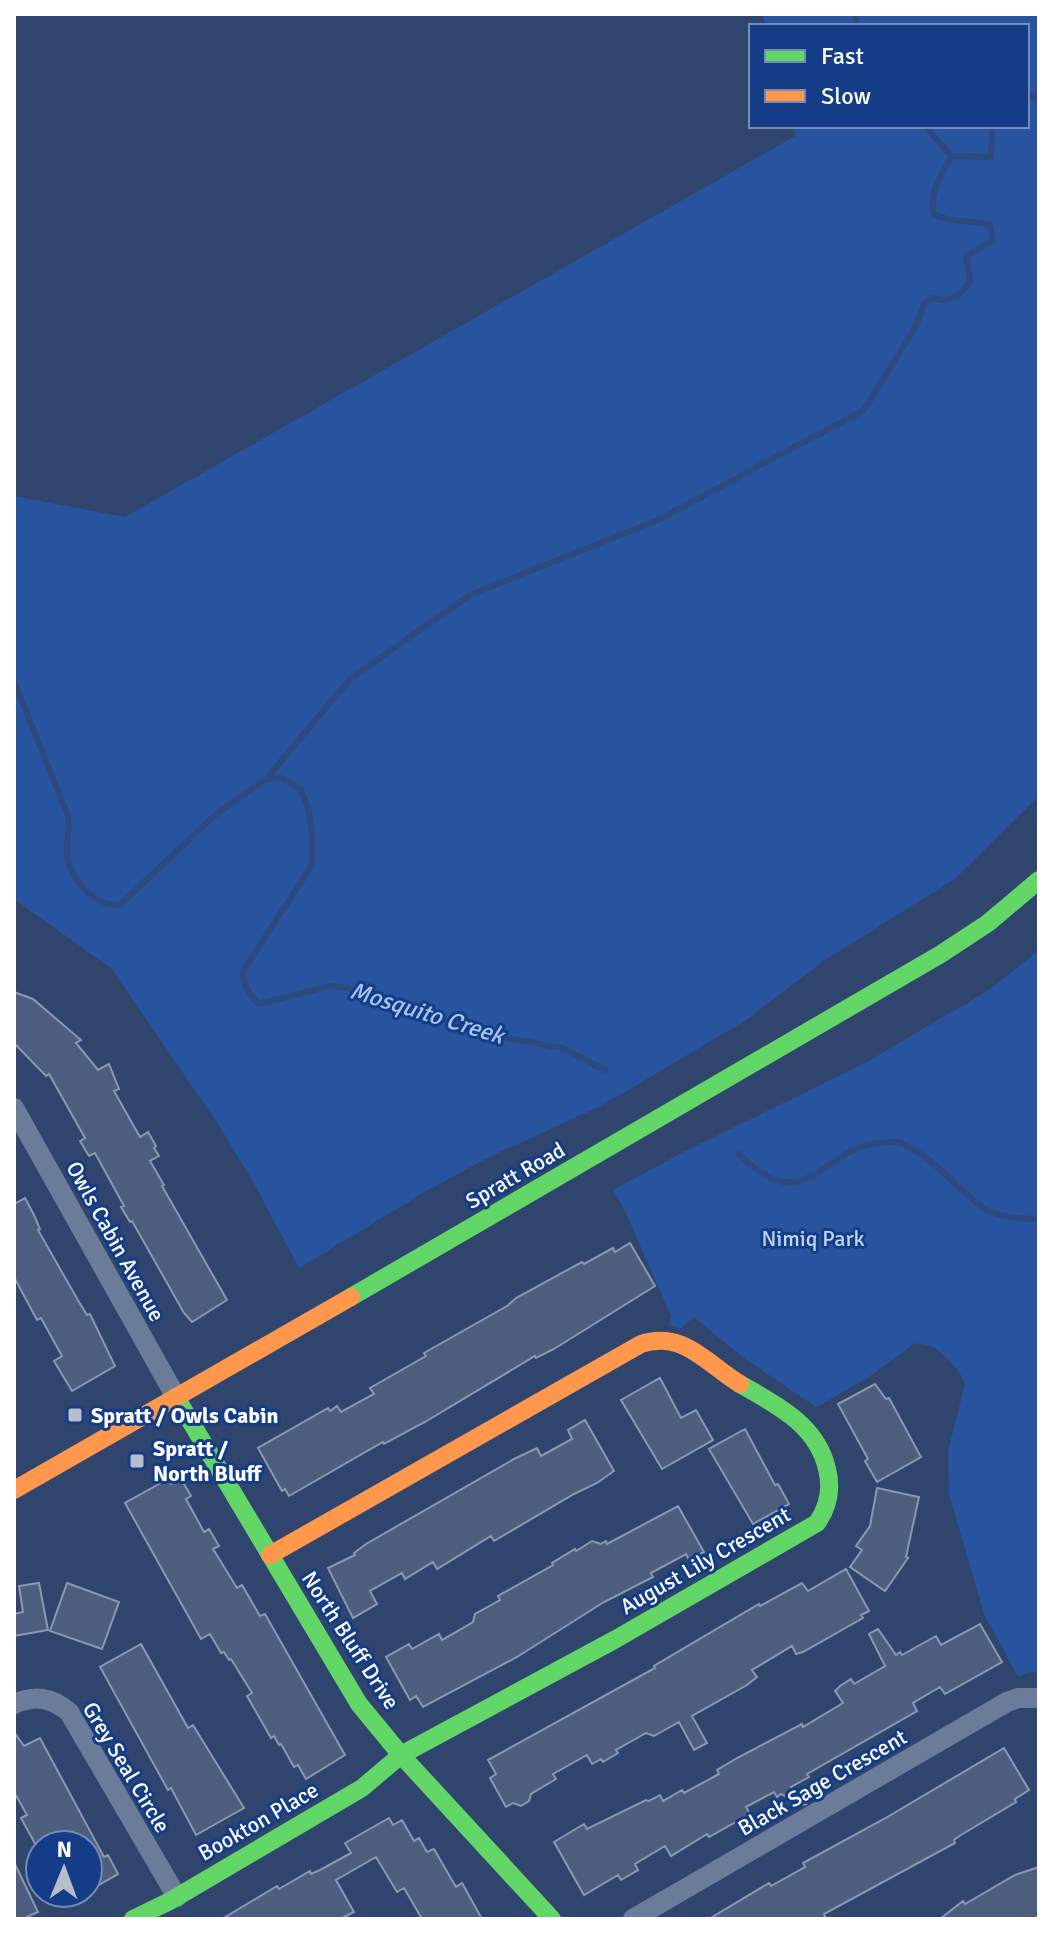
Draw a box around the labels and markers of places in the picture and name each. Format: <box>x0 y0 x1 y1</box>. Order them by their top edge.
place label: Spratt / Owls Cabin <box>91 1402 279 1429</box>
marker: Spratt / Owls Cabin <box>66 1406 84 1424</box>
place label: Spratt / North Bluff <box>153 1435 263 1487</box>
marker: Spratt / North Bluff <box>128 1452 146 1470</box>

